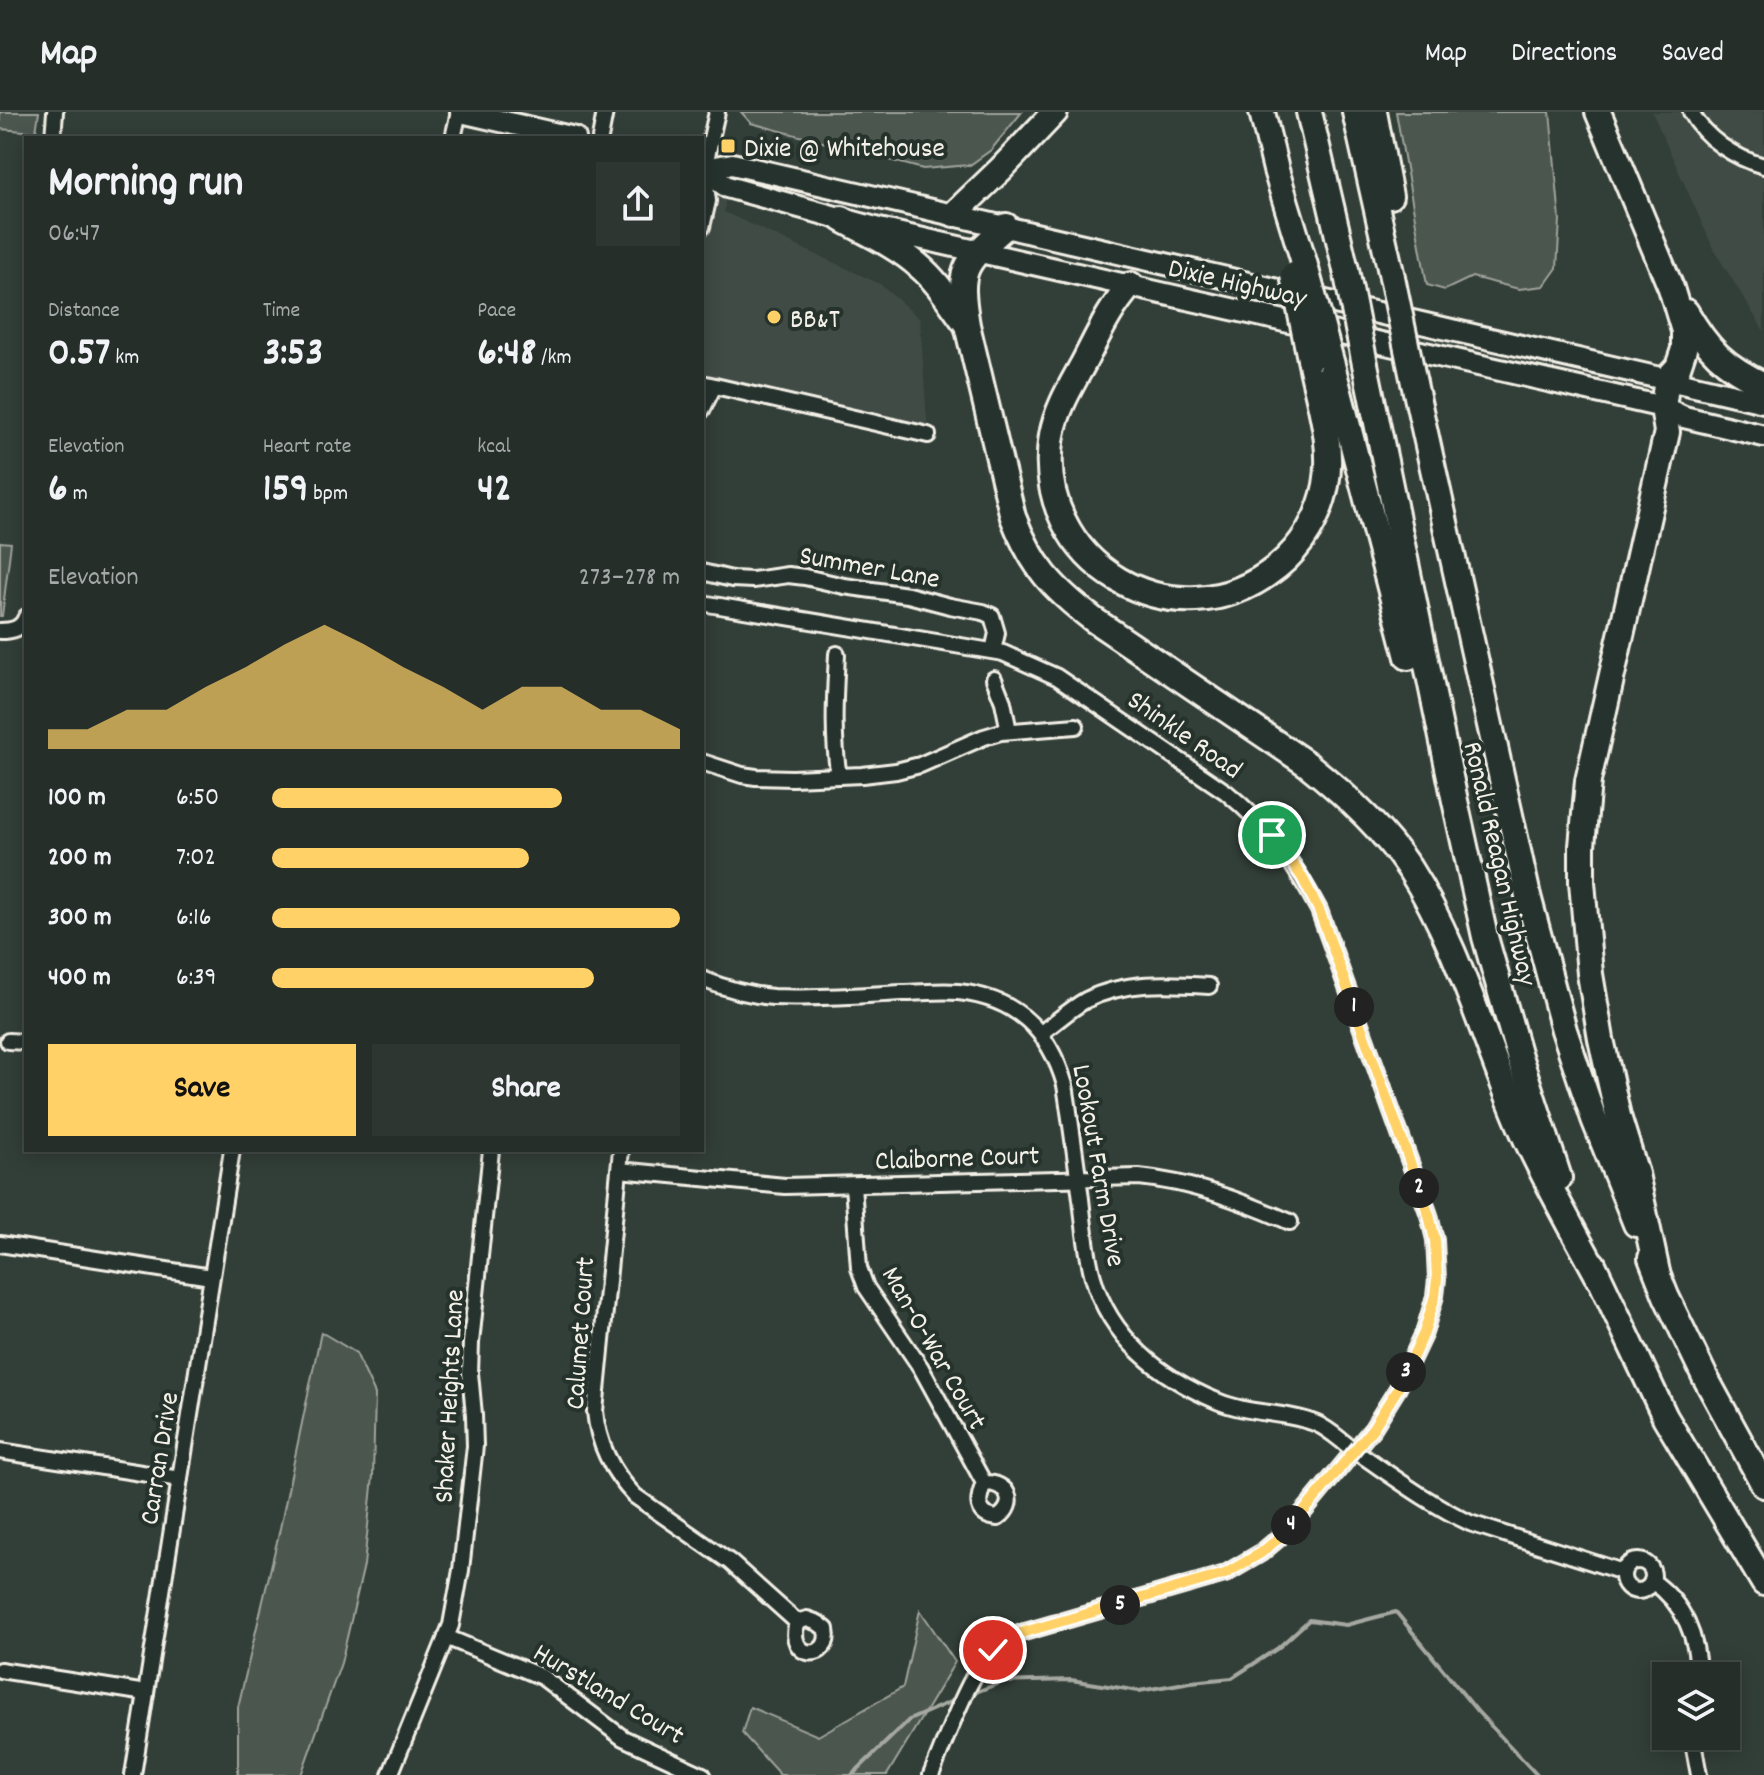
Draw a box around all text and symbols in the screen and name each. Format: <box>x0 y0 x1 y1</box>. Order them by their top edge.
text: Map <box>40 28 98 83</box>
text: Map <box>1425 35 1467 75</box>
text: Directions <box>1511 35 1617 75</box>
text: Saved <box>1661 35 1724 75</box>
place label: Dixie @ Whitehouse <box>744 131 945 171</box>
marker: Dixie @ Whitehouse <box>719 137 737 155</box>
text: Morning run <box>48 154 243 217</box>
button: share <box>596 162 680 246</box>
text: 06:47 <box>48 216 100 253</box>
street label: Dixie Highway <box>1164 251 1311 321</box>
text: Distance <box>48 296 120 327</box>
text: Time <box>263 296 300 327</box>
text: Pace <box>477 296 516 327</box>
place label: BB&T <box>790 302 840 342</box>
marker: BB&T <box>765 308 783 326</box>
text: 0.57 <box>48 327 110 384</box>
text: 3:53 <box>263 327 323 384</box>
text: 6:48 <box>477 327 536 384</box>
text: km <box>110 343 139 374</box>
text: /km <box>536 343 572 374</box>
text: Elevation <box>48 432 125 463</box>
text: Heart rate <box>263 432 352 463</box>
text: kcal <box>477 432 511 463</box>
text: 6 <box>48 463 68 520</box>
text: 159 <box>263 463 308 520</box>
text: 42 <box>477 463 511 520</box>
text: m <box>68 479 88 510</box>
text: bpm <box>308 479 348 510</box>
street label: Summer Lane <box>796 538 942 602</box>
text: Elevation <box>48 560 138 597</box>
text: 273–278 m <box>579 560 680 597</box>
street label: Shinkle Road <box>1117 683 1249 791</box>
street label: Ronald Reagan Highway <box>1450 738 1545 991</box>
text: 100 m <box>48 780 106 817</box>
text: 6:50 <box>176 780 219 817</box>
pin <box>1238 801 1306 869</box>
icon: arrive <box>1250 813 1294 857</box>
text: 200 m <box>48 840 112 877</box>
text: 7:02 <box>176 840 216 877</box>
text: 300 m <box>48 900 112 937</box>
text: 6:16 <box>176 900 212 937</box>
text: 400 m <box>48 960 111 997</box>
text: 6:39 <box>176 960 217 997</box>
pin: 1 <box>1334 987 1374 1027</box>
text: 1 <box>1352 991 1356 1022</box>
button: Save <box>48 1044 356 1136</box>
button: Share <box>372 1044 680 1136</box>
street label: Lookout Farm Drive <box>1059 1062 1134 1270</box>
street label: Claiborne Court <box>874 1138 1040 1184</box>
pin: 2 <box>1399 1168 1439 1208</box>
text: 2 <box>1414 1172 1424 1203</box>
street label: Calumet Court <box>558 1256 608 1411</box>
street label: Man-O-War Court <box>869 1260 995 1439</box>
street label: Shaker Heights Lane <box>426 1288 478 1504</box>
pin: 3 <box>1386 1352 1426 1392</box>
text: 3 <box>1401 1356 1411 1387</box>
street label: Carran Drive <box>132 1389 192 1528</box>
pin: 4 <box>1271 1505 1311 1545</box>
text: 4 <box>1286 1509 1296 1540</box>
pin: 5 <box>1100 1585 1140 1625</box>
text: 5 <box>1115 1589 1125 1620</box>
pin <box>959 1616 1027 1684</box>
icon: check <box>971 1628 1015 1672</box>
street label: Hurstland Court <box>524 1635 691 1757</box>
map controls <box>1652 1662 1740 1750</box>
button: layers <box>1652 1662 1740 1750</box>

